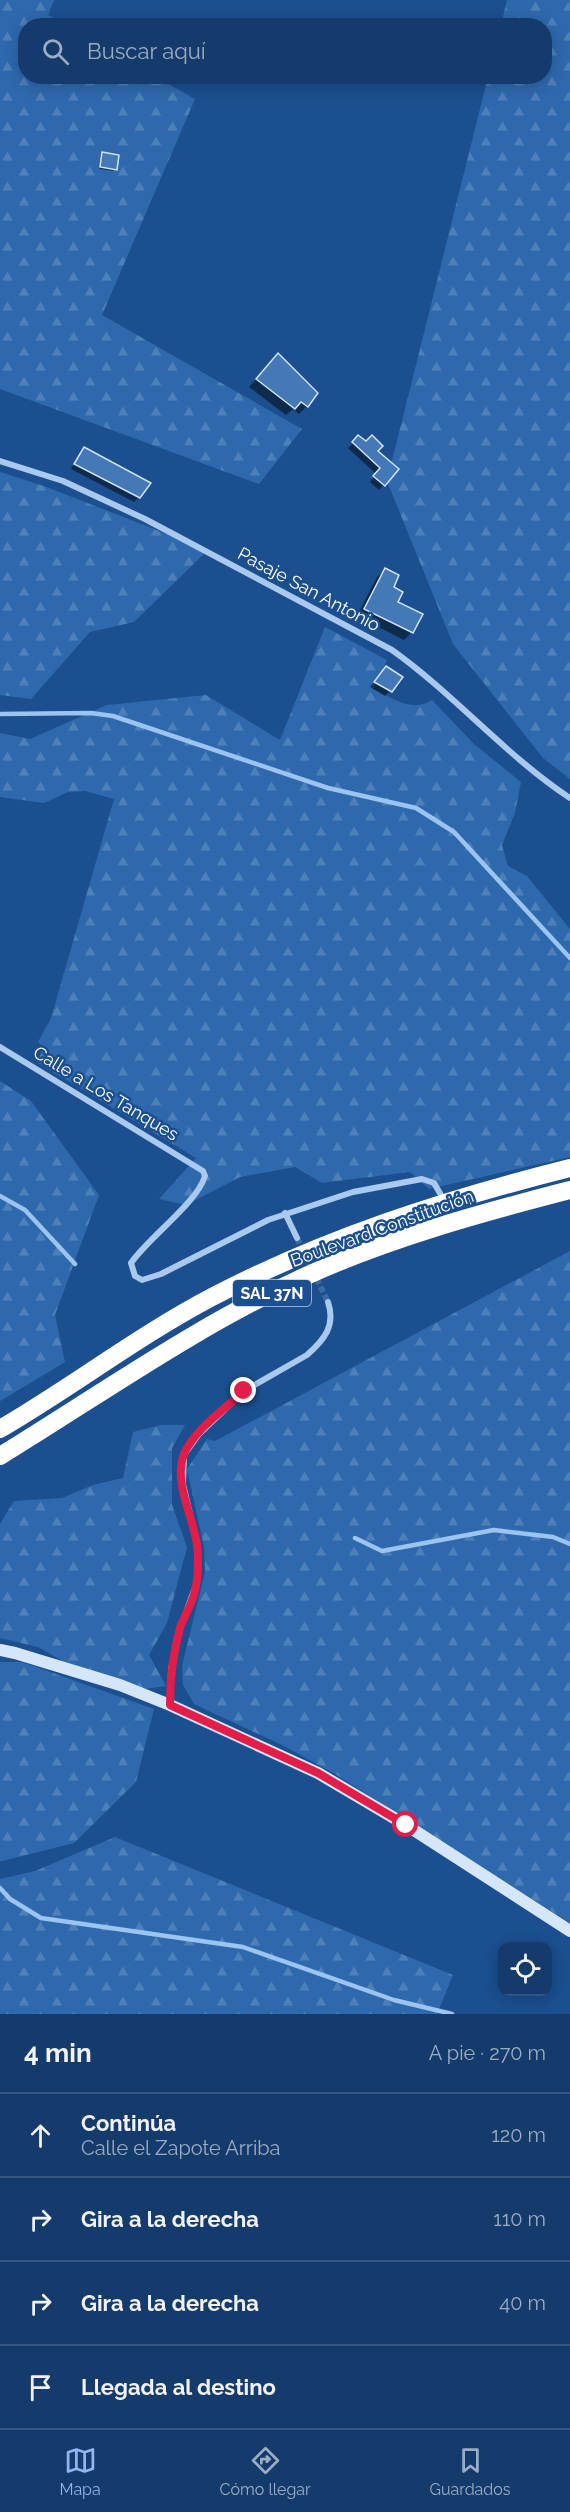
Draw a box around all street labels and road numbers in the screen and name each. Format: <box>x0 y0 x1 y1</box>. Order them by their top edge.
street label: Pasaje San Antonio <box>234 543 384 636</box>
street label: Calle a Los Tanques <box>30 1041 183 1145</box>
street label: Boulevard Constitución <box>287 1185 477 1271</box>
road number: SAL 37N <box>233 1280 311 1306</box>

